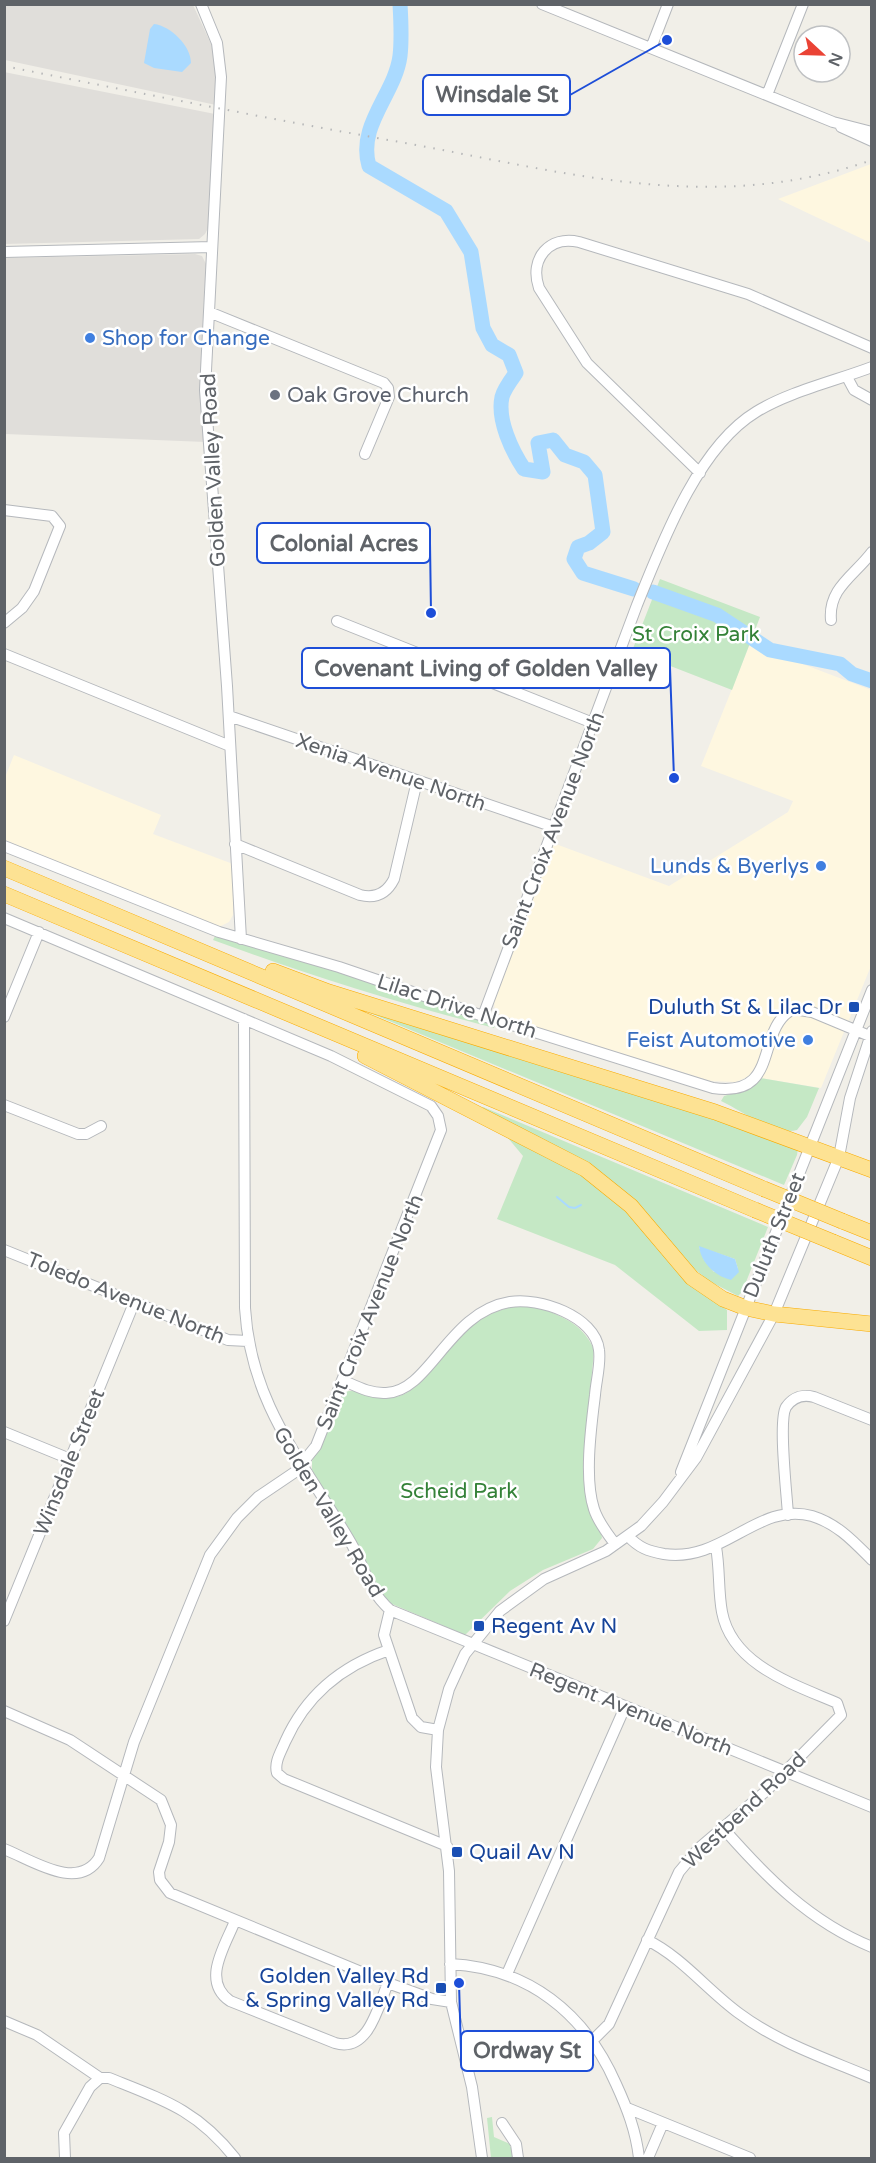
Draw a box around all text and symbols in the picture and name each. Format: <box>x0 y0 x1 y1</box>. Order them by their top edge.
north arrow <box>792 24 852 84</box>
text: N <box>823 50 847 69</box>
callout: Winsdale St <box>423 75 570 115</box>
text: Winsdale St <box>436 82 559 108</box>
place label: Shop for Change <box>102 326 270 351</box>
marker: Shop for Change <box>83 331 97 345</box>
street label: Golden Valley Road <box>196 372 231 568</box>
place label: Oak Grove Church <box>287 383 469 408</box>
marker: Oak Grove Church <box>268 388 282 402</box>
callout: Colonial Acres <box>257 523 430 563</box>
text: Colonial Acres <box>270 531 419 557</box>
park label: St Croix Park <box>632 622 760 647</box>
callout: Covenant Living of Golden Valley <box>302 648 670 688</box>
text: Covenant Living of Golden Valley <box>314 656 658 682</box>
street label: Saint Croix Avenue North <box>497 708 610 952</box>
street label: Xenia Avenue North <box>293 728 489 817</box>
place label: Lunds & Byerlys <box>650 854 809 879</box>
marker: Lunds & Byerlys <box>814 859 828 873</box>
street label: Lilac Drive North <box>374 969 540 1044</box>
place label: Duluth St & Lilac Dr <box>648 995 842 1020</box>
marker: Duluth St & Lilac Dr <box>847 1000 861 1014</box>
place label: Feist Automotive <box>627 1028 796 1053</box>
marker: Feist Automotive <box>801 1033 815 1047</box>
street label: Duluth Street <box>738 1169 811 1301</box>
street label: Saint Croix Avenue North <box>312 1191 429 1434</box>
street label: Toledo Avenue North <box>23 1247 229 1350</box>
street label: Winsdale Street <box>29 1385 110 1540</box>
street label: Golden Valley Road <box>268 1423 389 1602</box>
park label: Scheid Park <box>400 1479 518 1504</box>
place label: Regent Av N <box>491 1614 617 1639</box>
marker: Regent Av N <box>472 1619 486 1633</box>
street label: Regent Avenue North <box>526 1657 736 1762</box>
street label: Westbend Road <box>677 1747 811 1874</box>
place label: Quail Av N <box>469 1840 575 1865</box>
marker: Quail Av N <box>450 1845 464 1859</box>
place label: Golden Valley Rd & Spring Valley Rd <box>245 1964 429 2013</box>
marker: Golden Valley Rd & Spring Valley Rd <box>434 1981 448 1995</box>
callout: Ordway St <box>461 2031 593 2071</box>
text: Ordway St <box>473 2038 582 2064</box>

